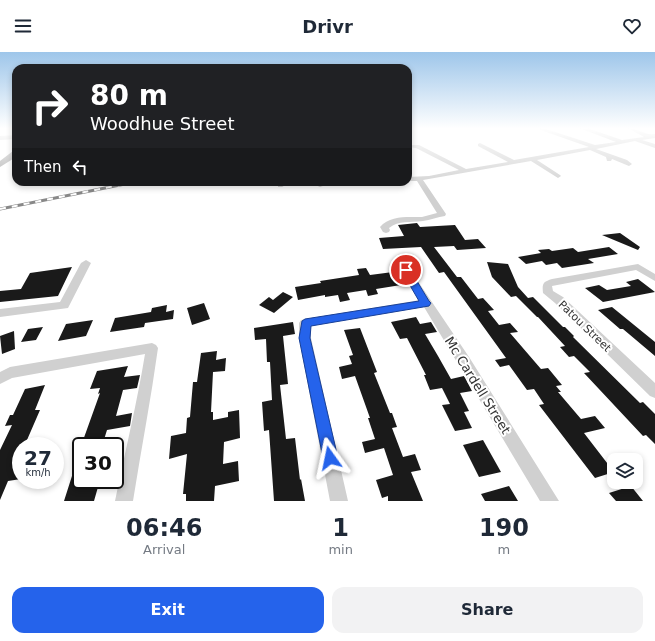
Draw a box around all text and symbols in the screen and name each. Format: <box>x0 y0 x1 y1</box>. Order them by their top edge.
icon: menu <box>12 15 34 37</box>
icon: heart <box>621 15 643 37</box>
text: Drivr <box>302 16 353 37</box>
text: 80 m <box>90 79 168 112</box>
icon: right <box>24 80 76 132</box>
text: Woodhue Street <box>90 113 235 134</box>
icon: left <box>69 156 91 178</box>
text: Then <box>24 158 61 176</box>
pin <box>389 253 423 287</box>
icon: arrive <box>395 259 417 281</box>
street label: Patou Street <box>556 298 614 355</box>
street label: Mc Cardell Street <box>442 334 514 437</box>
speed limit sign: 30 <box>72 437 124 489</box>
position arrow <box>309 437 351 479</box>
text: 27 <box>24 446 52 470</box>
map controls <box>607 453 643 489</box>
button: layers <box>607 453 643 489</box>
text: km/h <box>25 467 51 478</box>
text: 06:46 <box>126 514 202 542</box>
text: 1 <box>332 514 349 542</box>
text: 190 <box>479 514 529 542</box>
text: Arrival <box>143 542 185 557</box>
text: min <box>328 542 353 557</box>
text: m <box>498 542 510 557</box>
button: Exit <box>12 587 324 633</box>
button: Share <box>332 587 643 633</box>

